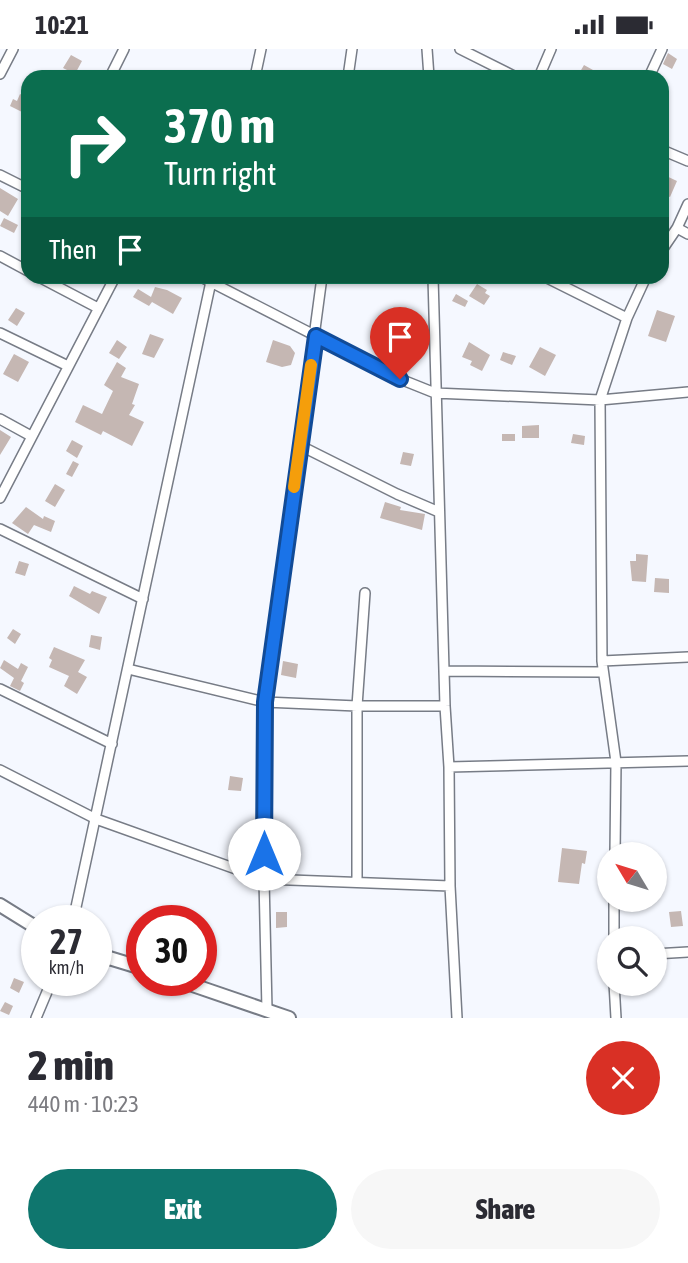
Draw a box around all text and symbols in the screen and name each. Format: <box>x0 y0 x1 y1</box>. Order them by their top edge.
text: 10:21 <box>35 10 89 40</box>
text: 370 m <box>164 97 275 153</box>
icon: right <box>49 98 140 189</box>
text: Turn right <box>164 155 277 192</box>
icon: arrive <box>111 231 149 269</box>
text: Then <box>49 235 97 265</box>
pin <box>370 307 430 379</box>
icon: arrive <box>381 318 419 356</box>
position arrow <box>227 817 301 891</box>
north arrow <box>597 842 667 912</box>
map controls <box>597 842 667 996</box>
speed limit sign: 30 <box>126 905 217 996</box>
text: 27 <box>50 921 83 961</box>
button: search <box>597 926 667 996</box>
text: km/h <box>49 957 84 978</box>
text: 2 min <box>28 1041 114 1089</box>
button: close <box>586 1041 660 1115</box>
text: 440 m · 10:23 <box>28 1091 139 1117</box>
button: Exit <box>28 1169 337 1249</box>
button: Share <box>351 1169 660 1249</box>

